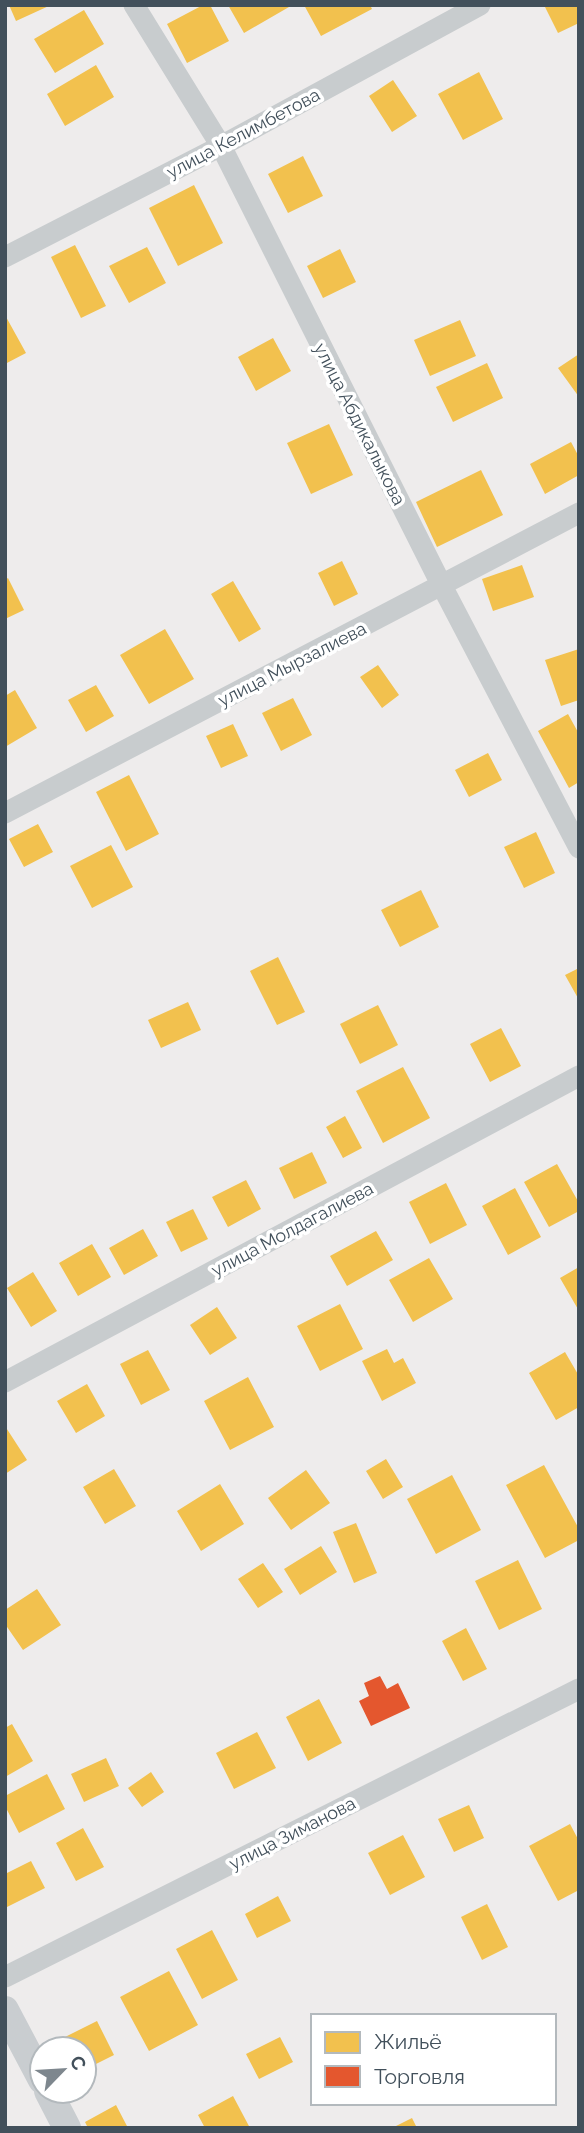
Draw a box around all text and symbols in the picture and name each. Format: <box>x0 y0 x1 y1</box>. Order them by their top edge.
street label: улица Келимбетова <box>163 84 323 182</box>
street label: улица Абдикалыкова <box>310 339 410 509</box>
street label: улица Мырзалиева <box>214 617 370 711</box>
street label: улица Молдагалиева <box>207 1177 377 1281</box>
street label: улица Зиманова <box>225 1792 359 1874</box>
legend <box>311 2014 556 2105</box>
text: Жильё <box>374 2029 442 2054</box>
north arrow <box>28 2035 98 2105</box>
text: С <box>66 2052 91 2073</box>
text: Торговля <box>374 2064 465 2089</box>

